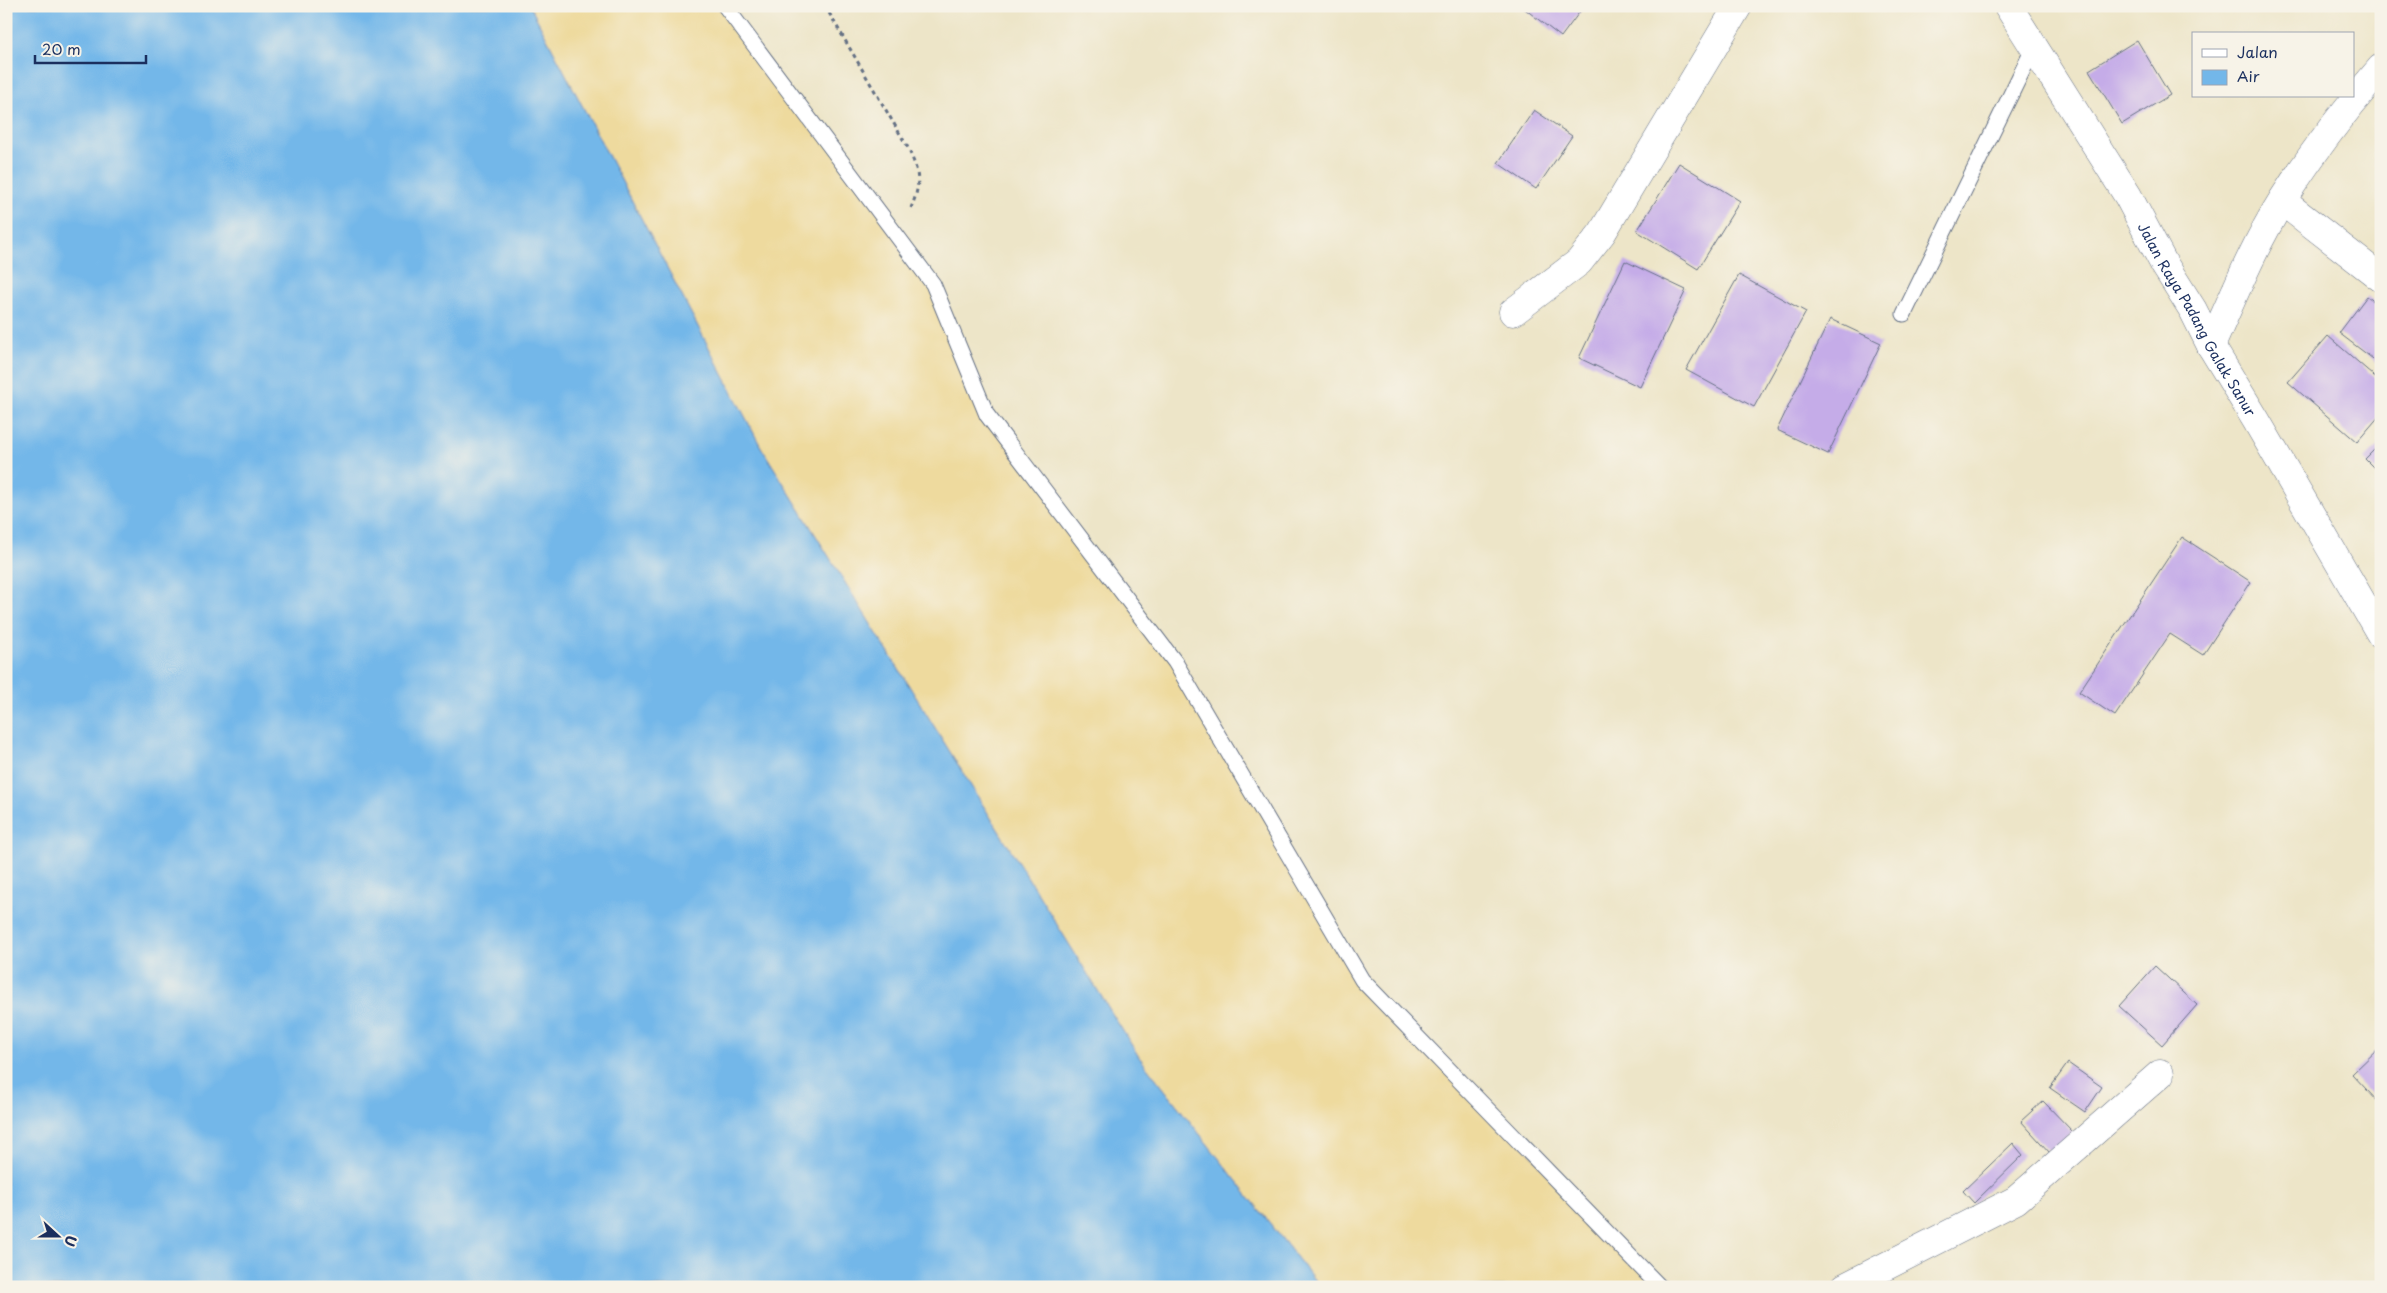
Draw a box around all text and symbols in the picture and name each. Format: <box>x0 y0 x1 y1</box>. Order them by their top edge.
scale bar <box>35 32 146 64</box>
legend <box>2192 32 2354 98</box>
text: 20 m <box>42 37 81 60</box>
text: Jalan <box>2237 40 2278 63</box>
text: Air <box>2237 64 2260 87</box>
street label: Jalan Raya Padang Galak Sanur <box>2133 218 2262 420</box>
north arrow <box>32 1210 82 1260</box>
text: U <box>59 1232 82 1250</box>

